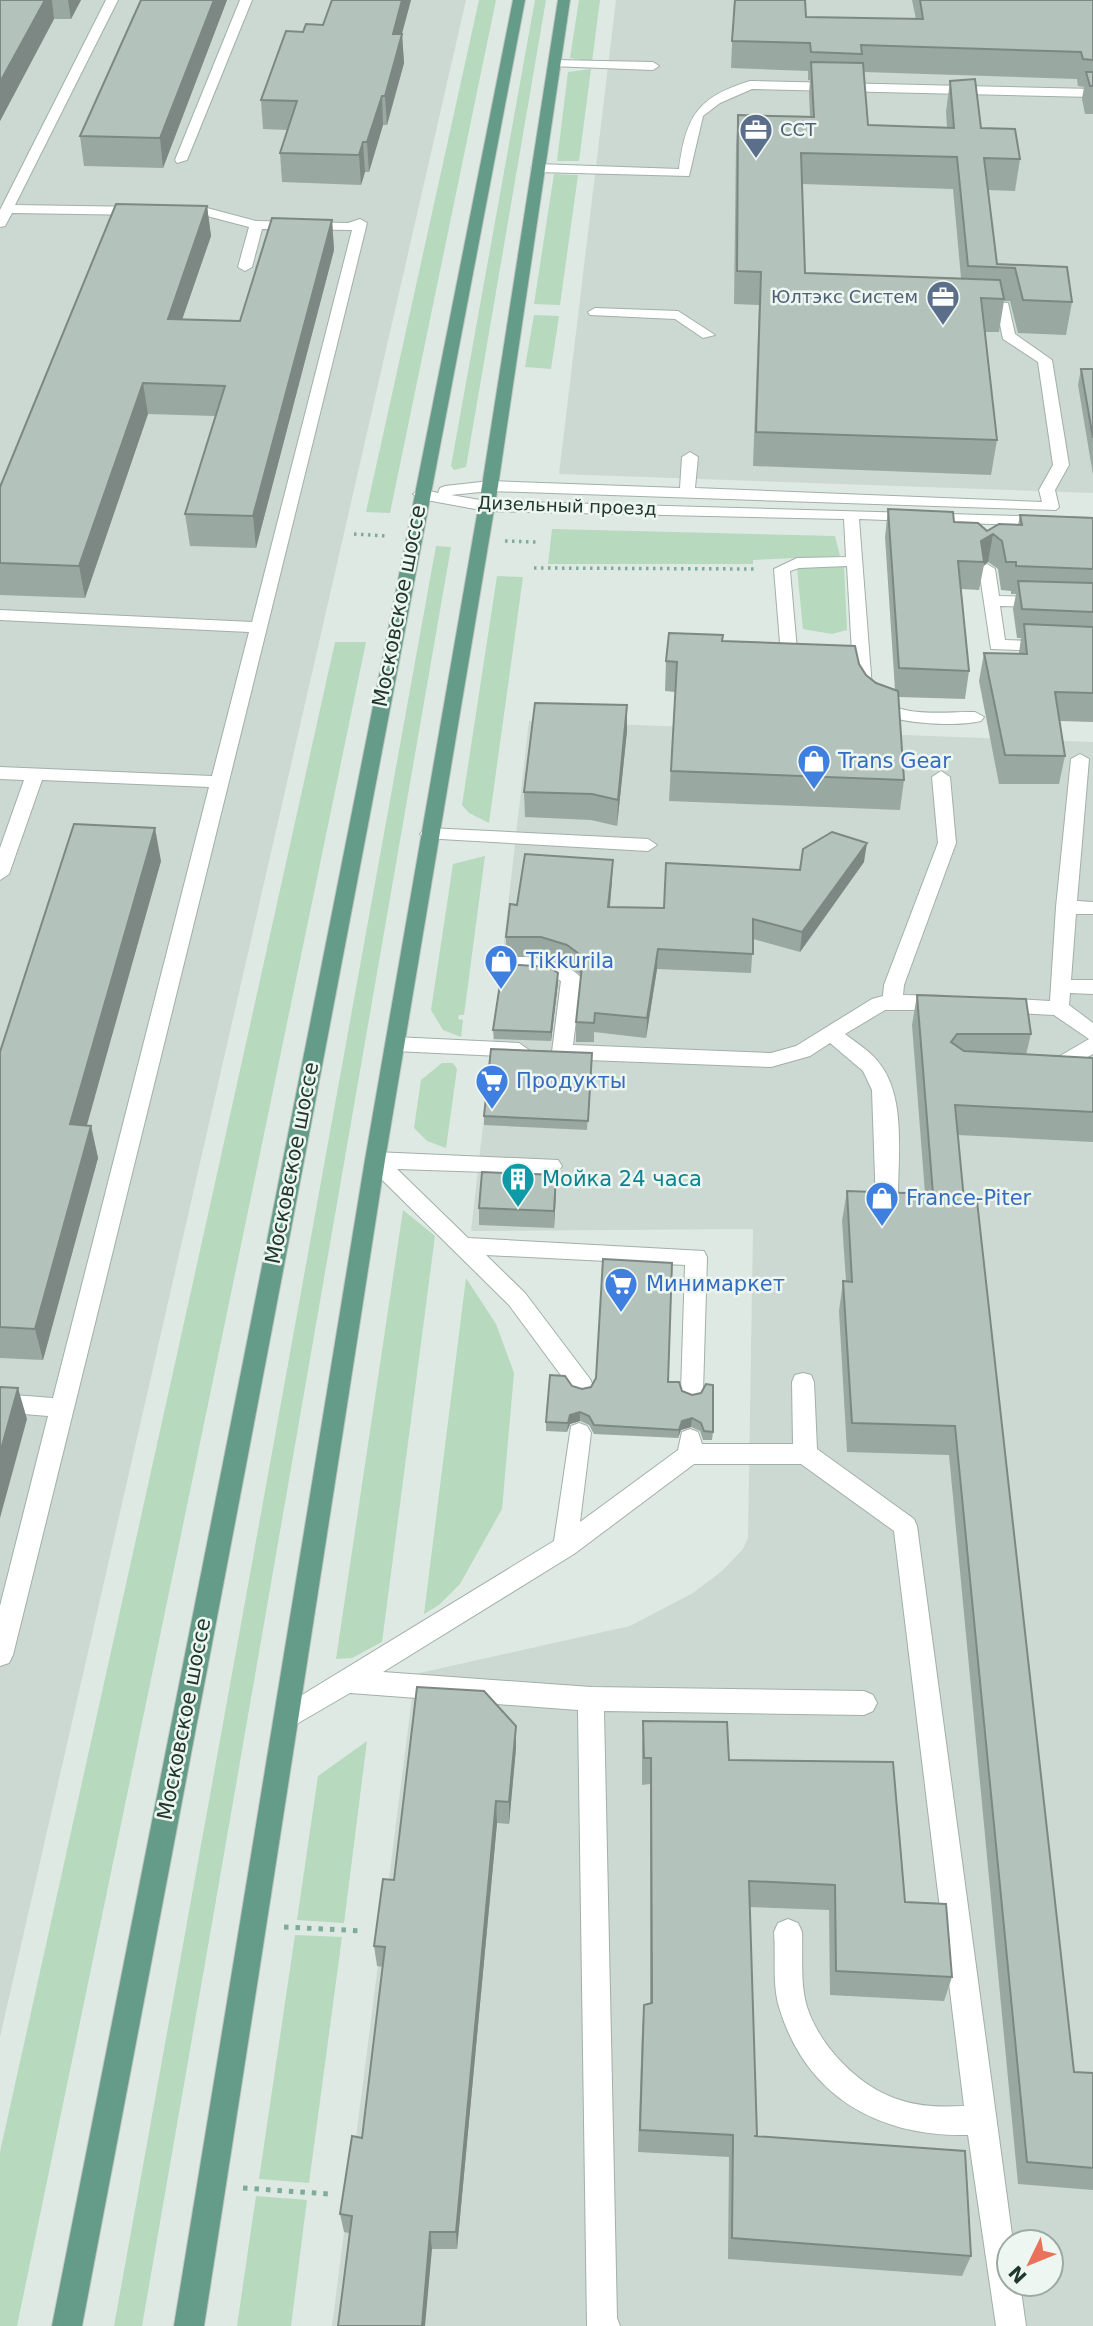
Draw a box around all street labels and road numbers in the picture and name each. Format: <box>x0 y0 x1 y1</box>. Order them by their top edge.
street label: Дизельный проезд <box>477 492 657 519</box>
street label: Московское шоссе <box>368 503 430 709</box>
street label: Московское шоссе <box>261 1060 323 1266</box>
street label: Московское шоссе <box>153 1616 215 1822</box>

